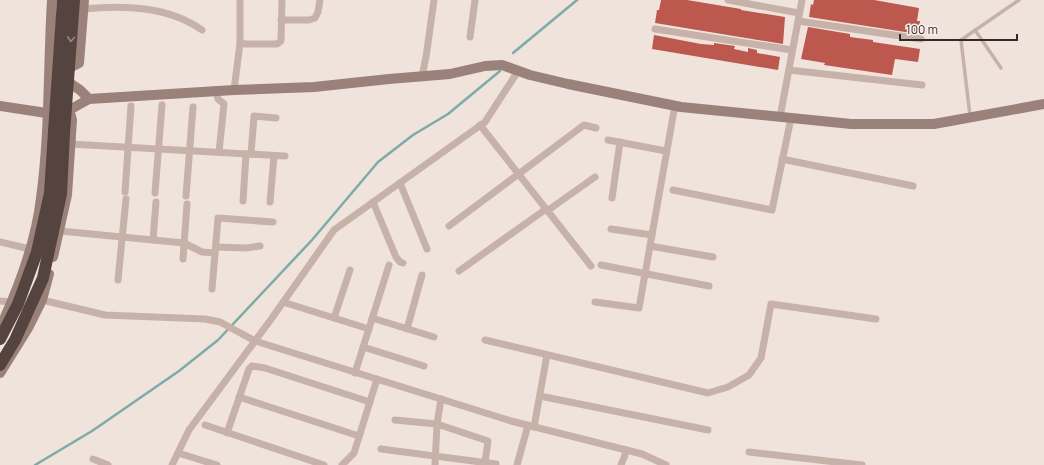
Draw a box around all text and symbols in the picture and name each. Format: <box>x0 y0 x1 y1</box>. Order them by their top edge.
scale bar <box>900 16 1017 42</box>
text: 100 m <box>906 21 938 38</box>
one-way arrow <box>67 36 76 42</box>

